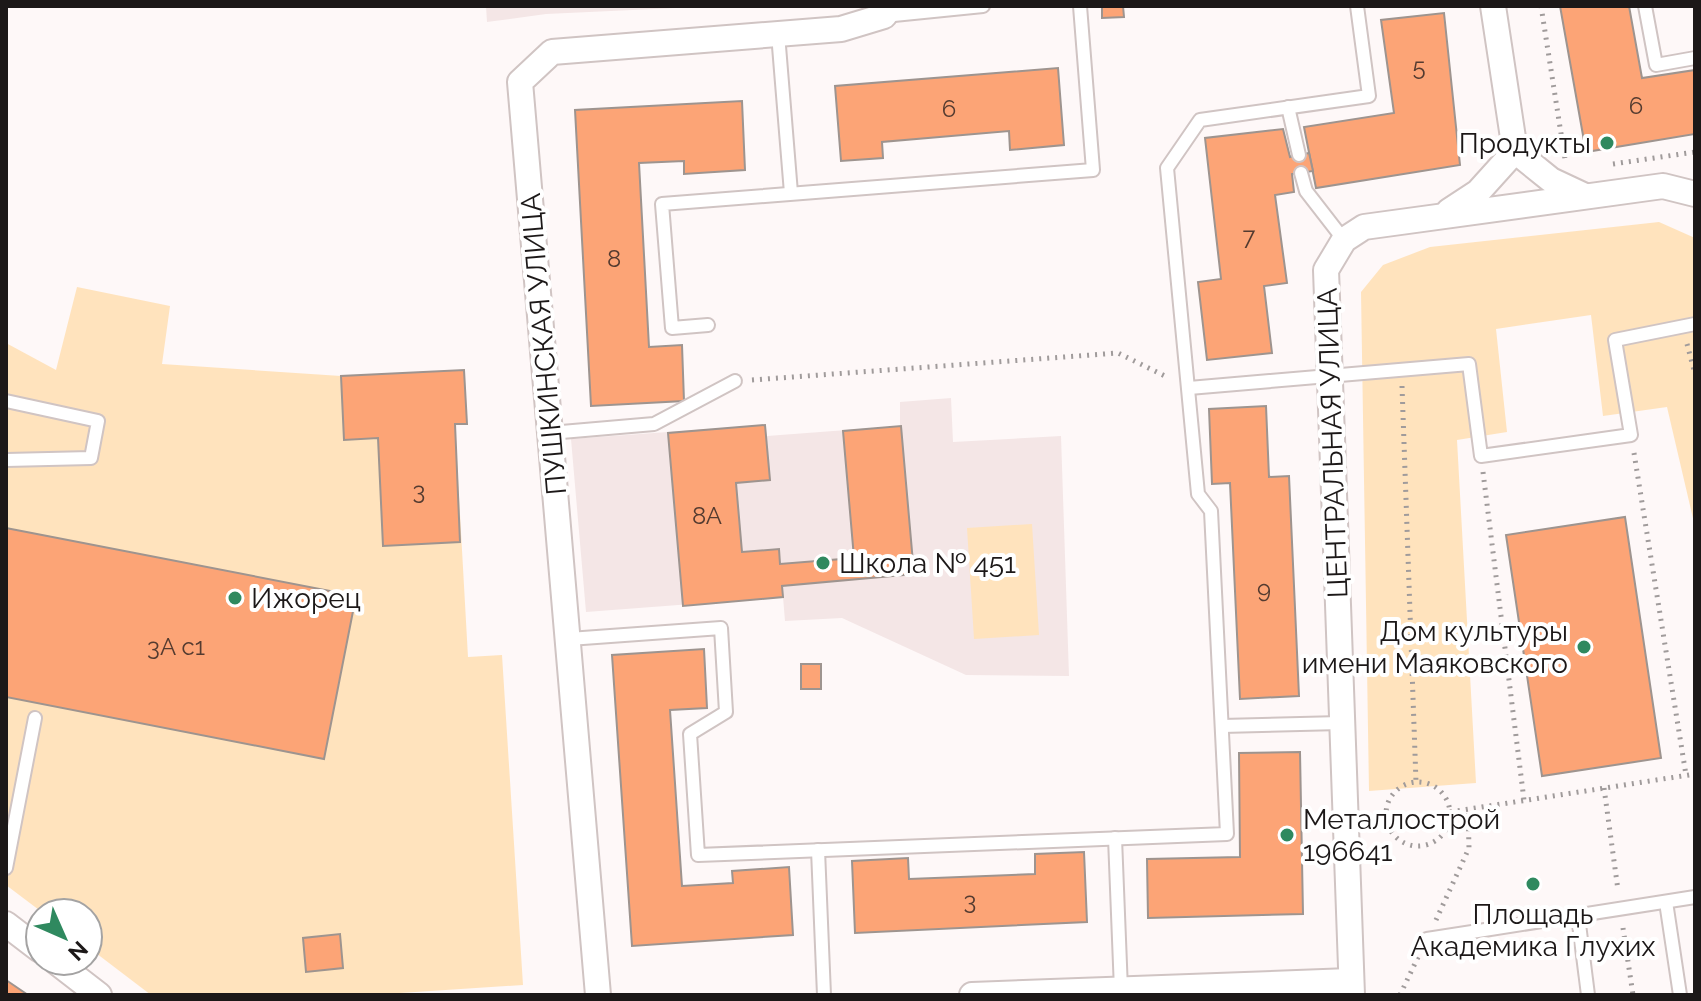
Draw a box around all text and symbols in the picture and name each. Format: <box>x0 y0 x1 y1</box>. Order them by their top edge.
house number: 5 <box>1412 52 1426 81</box>
house number: 6 <box>1629 91 1643 120</box>
house number: 6 <box>942 94 956 123</box>
place label: Продукты <box>1459 127 1591 160</box>
marker: Продукты <box>1598 134 1616 152</box>
street label: ПУШКИНСКАЯ УЛИЦА <box>514 192 573 496</box>
house number: 7 <box>1243 222 1256 251</box>
house number: 8 <box>607 244 621 273</box>
street label: ЦЕНТРАЛЬНАЯ УЛИЦА <box>1311 287 1354 599</box>
house number: 3 <box>413 476 425 505</box>
house number: 8А <box>692 501 722 530</box>
place label: Школа № 451 <box>839 547 1016 580</box>
marker: Школа № 451 <box>814 554 832 572</box>
house number: 9 <box>1257 575 1271 604</box>
place label: Ижорец <box>251 582 361 615</box>
marker: Ижорец <box>226 589 244 607</box>
place label: Дом культуры имени Маяковского <box>1302 615 1568 680</box>
house number: 3А с1 <box>147 632 205 661</box>
marker: Дом культуры имени Маяковского <box>1575 638 1593 656</box>
place label: Металлострой 196641 <box>1303 803 1500 868</box>
marker: Металлострой 196641 <box>1278 826 1296 844</box>
marker: Площадь Академика Глухих <box>1524 875 1542 893</box>
house number: 3 <box>964 886 976 915</box>
north arrow <box>24 897 104 977</box>
place label: Площадь Академика Глухих <box>1411 898 1655 963</box>
text: N <box>63 936 93 966</box>

